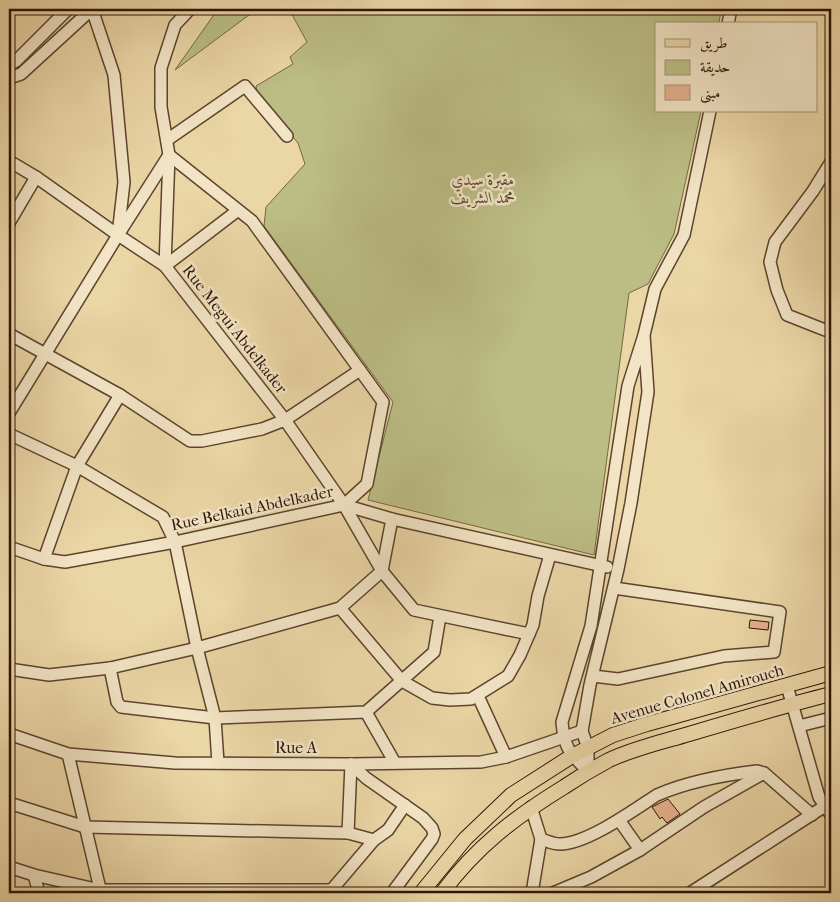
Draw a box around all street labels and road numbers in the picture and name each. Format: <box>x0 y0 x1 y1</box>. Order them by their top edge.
street label: Rue Megui Abdelkader <box>179 261 291 398</box>
street label: Rue Belkaid Abdelkader <box>169 481 335 534</box>
street label: Avenue Colonel Amirouch <box>607 660 786 728</box>
street label: Rue A <box>275 738 318 757</box>

